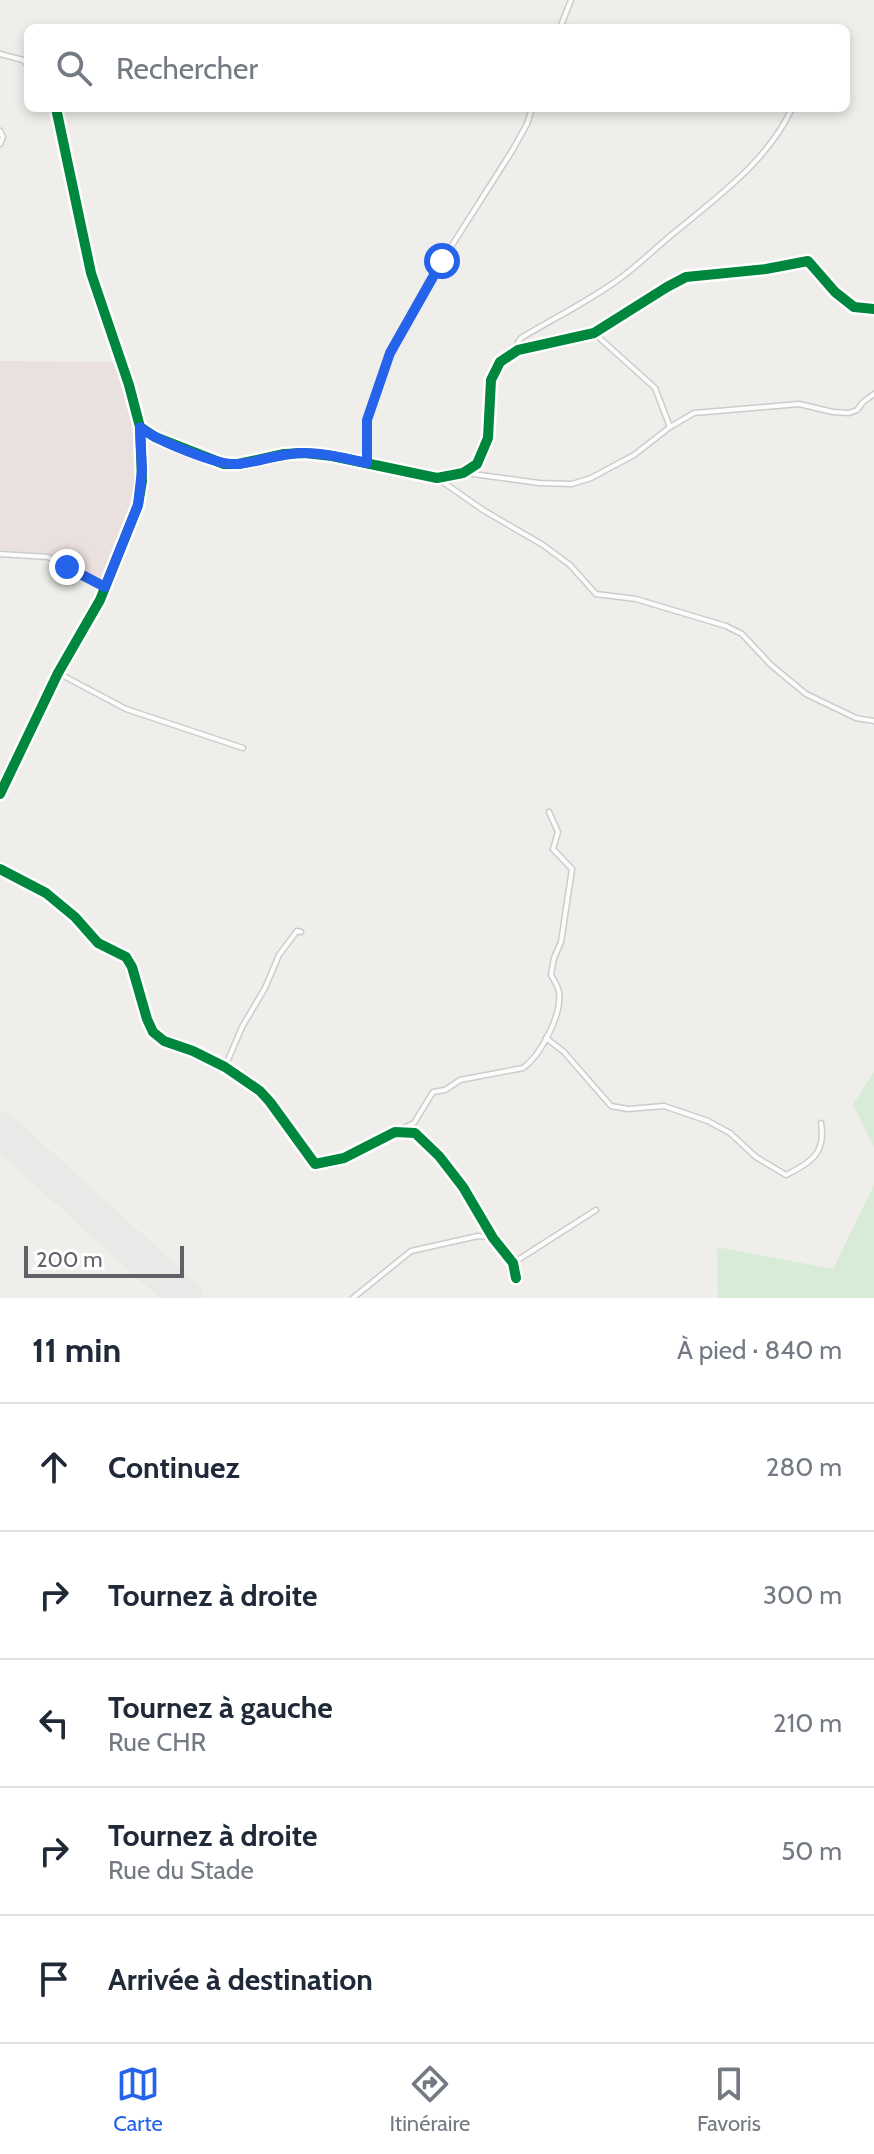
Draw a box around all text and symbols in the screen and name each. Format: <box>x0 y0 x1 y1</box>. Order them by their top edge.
search box <box>24 24 850 112</box>
icon: search <box>52 46 96 90</box>
text: Rechercher <box>116 50 258 87</box>
route start <box>424 243 460 279</box>
route end <box>49 549 85 585</box>
scale bar <box>24 1242 184 1278</box>
text: 200 m <box>36 1246 102 1273</box>
text: 11 min <box>32 1329 121 1371</box>
text: À pied · 840 m <box>677 1334 842 1366</box>
icon: ahead <box>32 1445 76 1489</box>
text: Continuez <box>108 1449 240 1486</box>
text: 280 m <box>766 1451 842 1483</box>
icon: right <box>32 1573 76 1617</box>
text: Tournez à droite <box>108 1577 317 1614</box>
text: 300 m <box>763 1579 842 1611</box>
text: Tournez à gauche <box>108 1689 333 1726</box>
icon: left <box>32 1701 76 1745</box>
text: 210 m <box>773 1707 842 1739</box>
text: Rue CHR <box>108 1726 206 1758</box>
text: Tournez à droite <box>108 1817 317 1854</box>
icon: right <box>32 1829 76 1873</box>
text: 50 m <box>781 1835 842 1867</box>
text: Rue du Stade <box>108 1854 254 1886</box>
icon: arrive <box>32 1957 76 2001</box>
text: Arrivée à destination <box>108 1961 373 1998</box>
tab: Carte <box>113 2062 163 2137</box>
tab: Itinéraire <box>389 2062 470 2137</box>
tab: Favoris <box>697 2062 761 2137</box>

